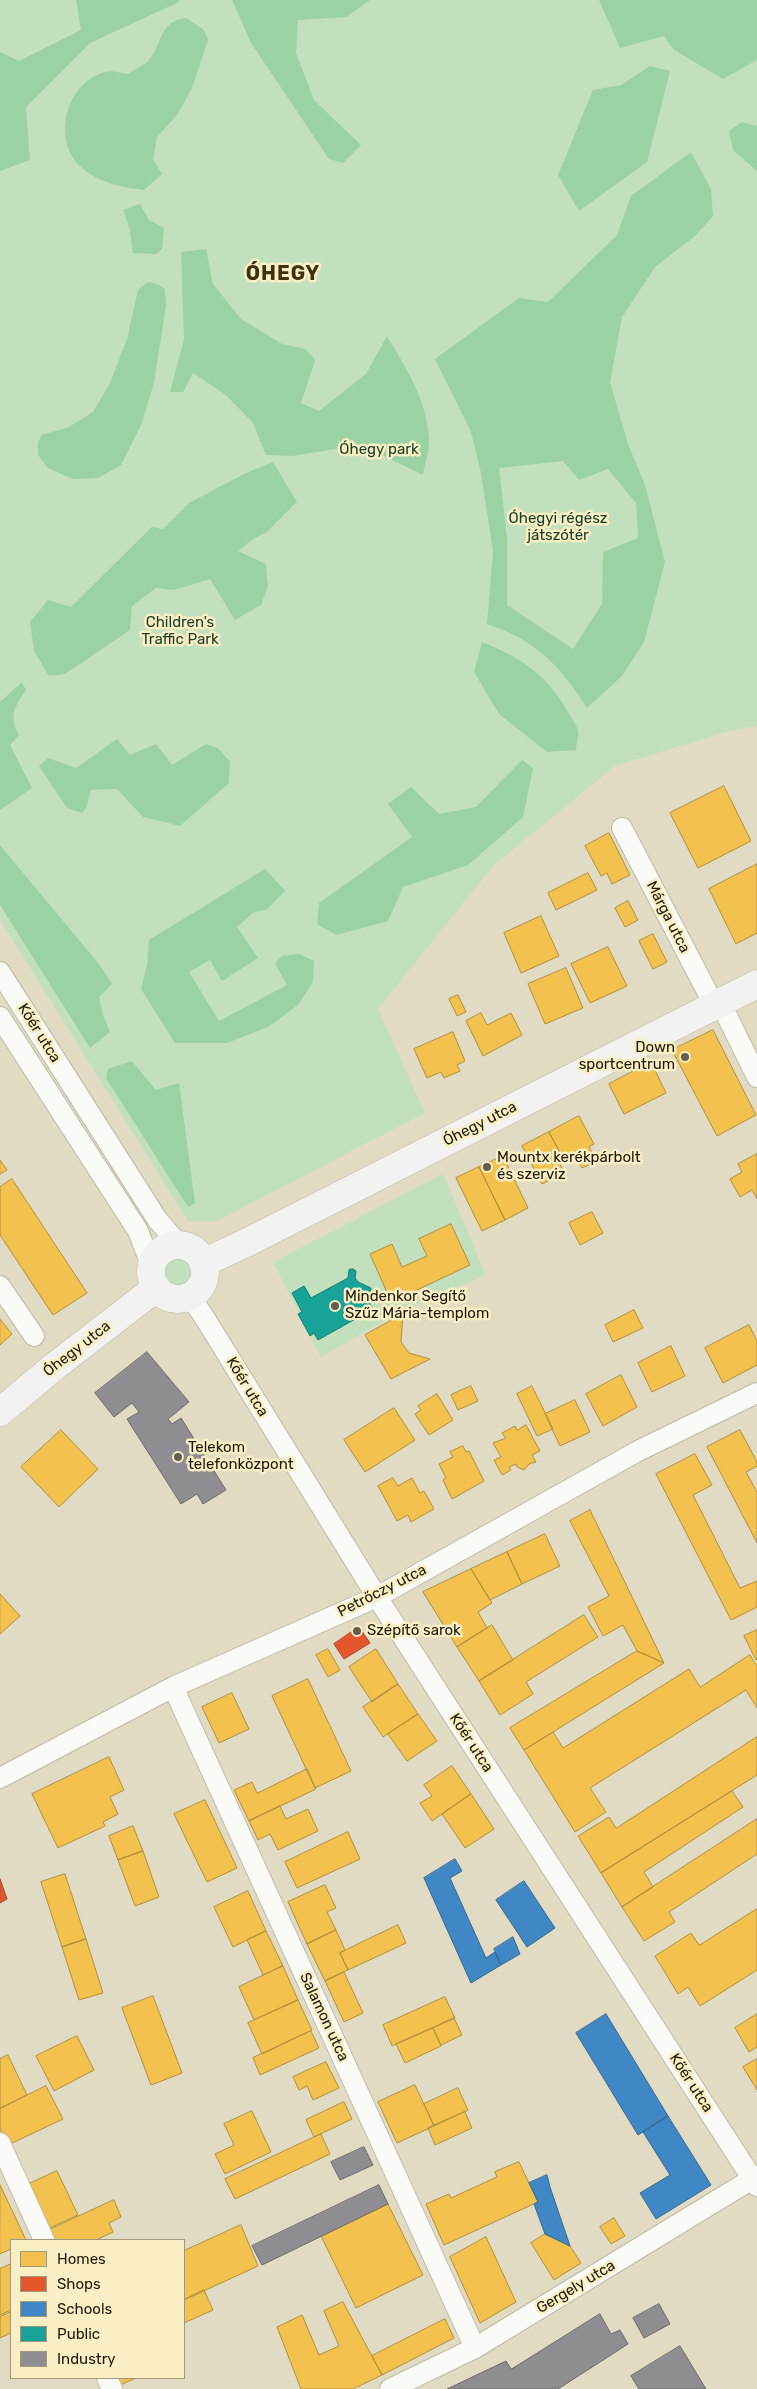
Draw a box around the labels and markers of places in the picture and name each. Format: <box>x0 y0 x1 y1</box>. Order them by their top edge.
place label: Down sportcentrum <box>579 1039 675 1074</box>
marker: Down sportcentrum <box>679 1051 691 1063</box>
place label: Mountx kerékpárbolt és szerviz <box>497 1149 641 1184</box>
marker: Mountx kerékpárbolt és szerviz <box>481 1161 493 1173</box>
place label: Mindenkor Segítő Szűz Mária-templom <box>345 1288 489 1323</box>
marker: Mindenkor Segítő Szűz Mária-templom <box>329 1300 341 1312</box>
place label: Telekom telefonközpont <box>188 1439 293 1474</box>
marker: Telekom telefonközpont <box>172 1451 184 1463</box>
place label: Szépítő sarok <box>367 1622 461 1640</box>
marker: Szépítő sarok <box>351 1625 363 1637</box>

